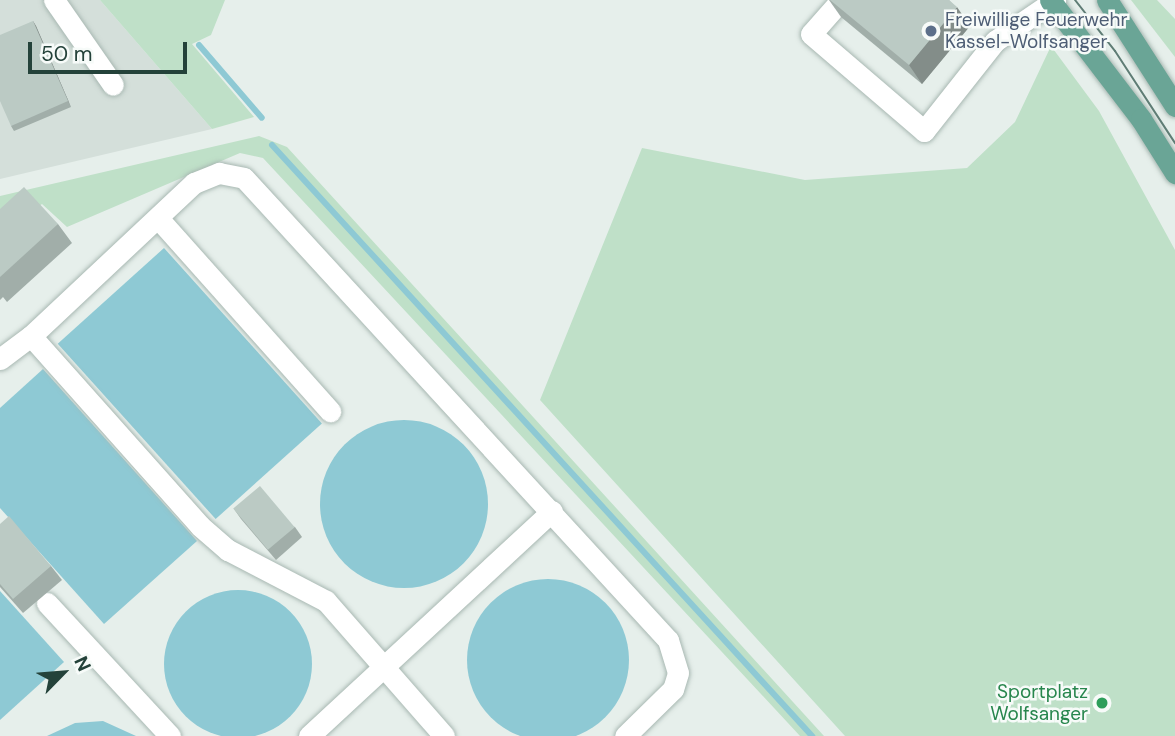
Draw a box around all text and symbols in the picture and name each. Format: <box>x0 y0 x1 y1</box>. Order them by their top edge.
place label: Freiwillige Feuerwehr Kassel-Wolfsanger <box>945 9 1127 53</box>
marker: Freiwillige Feuerwehr Kassel-Wolfsanger <box>923 23 939 39</box>
scale bar <box>32 28 191 72</box>
text: 50 m <box>41 40 92 68</box>
north arrow <box>28 638 98 708</box>
text: N <box>68 652 97 675</box>
place label: Sportplatz Wolfsanger <box>990 681 1088 725</box>
marker: Sportplatz Wolfsanger <box>1094 695 1110 711</box>

